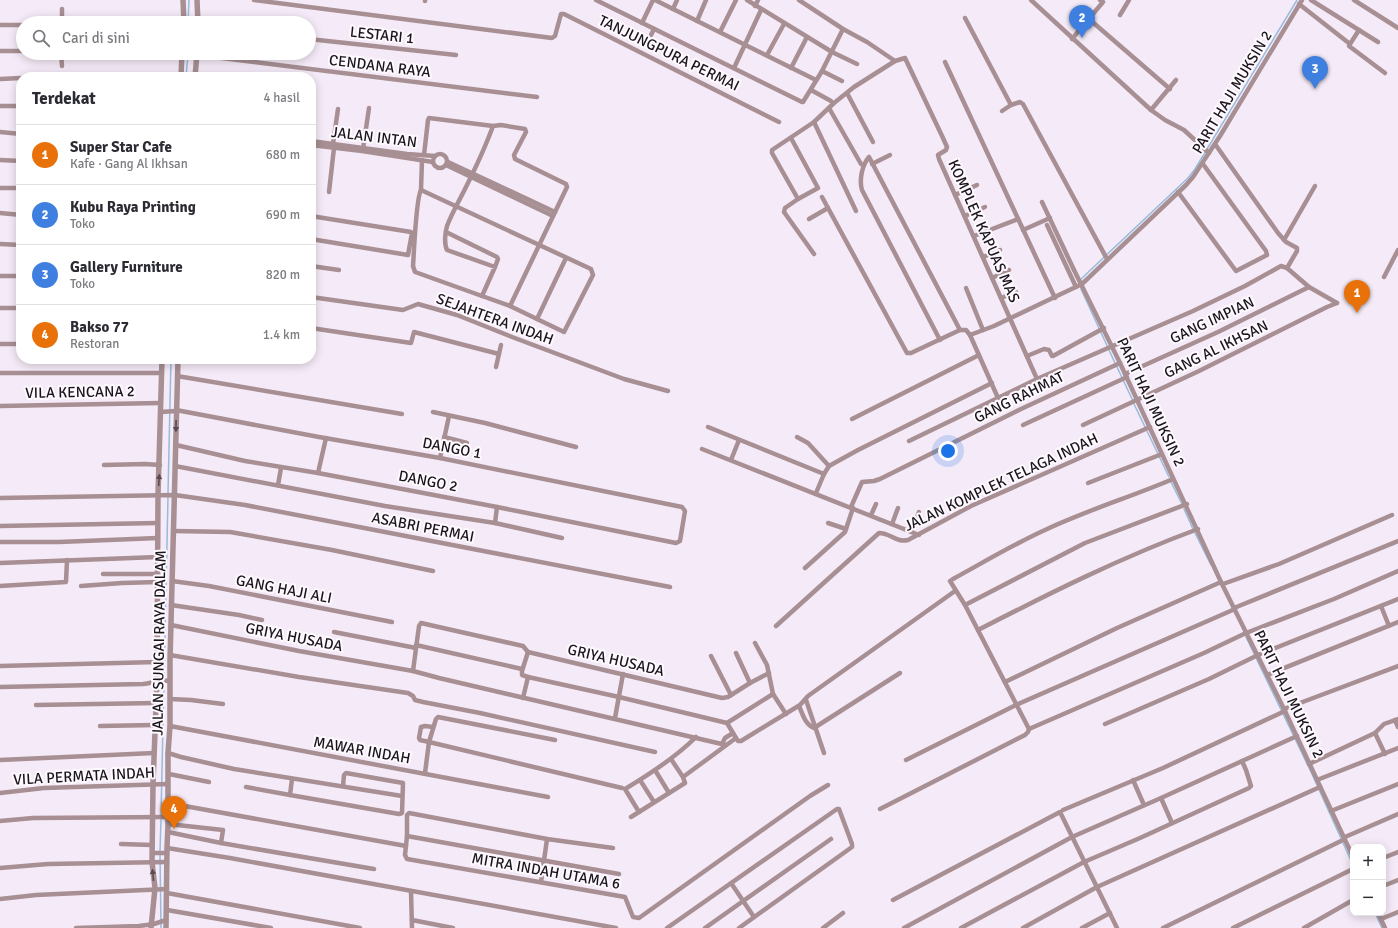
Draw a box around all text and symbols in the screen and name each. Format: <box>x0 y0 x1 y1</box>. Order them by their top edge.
pin: 2 <box>1069 5 1095 38</box>
street label: TANJUNGPURA PERMAI <box>596 11 742 95</box>
search box <box>16 16 316 60</box>
street label: LESTARI 1 <box>349 23 415 47</box>
icon: search <box>30 27 52 49</box>
street label: PARIT HAJI MUKSIN 2 <box>1188 27 1276 157</box>
text: Cari di sini <box>62 29 130 47</box>
street label: CENDANA RAYA <box>328 51 432 81</box>
pin: 3 <box>1302 56 1328 89</box>
text: Terdekat <box>32 88 96 109</box>
text: 4 hasil <box>263 90 300 106</box>
street label: JALAN INTAN <box>330 123 418 151</box>
text: Super Star Cafe <box>70 138 172 156</box>
text: 1 <box>41 147 49 163</box>
text: 680 m <box>266 147 300 163</box>
text: Kafe · Gang Al Ikhsan <box>70 156 188 172</box>
street label: KOMPLEK KAPUAS MAS <box>944 157 1024 305</box>
text: Kubu Raya Printing <box>70 198 196 216</box>
text: 2 <box>41 207 49 223</box>
text: 690 m <box>266 207 300 223</box>
text: Toko <box>70 216 95 232</box>
text: Gallery Furniture <box>70 258 183 276</box>
text: 3 <box>41 267 49 283</box>
text: 820 m <box>266 267 300 283</box>
text: Toko <box>70 276 95 292</box>
pin: 1 <box>1344 280 1370 313</box>
street label: SEJAHTERA INDAH <box>434 289 556 349</box>
street label: GANG IMPIAN <box>1167 293 1257 347</box>
street label: GANG AL IKHSAN <box>1161 316 1271 382</box>
text: Bakso 77 <box>70 318 129 336</box>
text: 4 <box>41 327 49 343</box>
text: 1.4 km <box>263 327 300 343</box>
street label: PARIT HAJI MUKSIN 2 <box>1113 335 1189 469</box>
text: Restoran <box>70 336 119 352</box>
street label: GANG RAHMAT <box>971 367 1068 427</box>
street label: VILA KENCANA 2 <box>25 382 135 402</box>
one-way arrow <box>173 420 179 433</box>
street label: JALAN KOMPLEK TELAGA INDAH <box>901 429 1101 535</box>
street label: DANGO 1 <box>421 433 483 463</box>
your location <box>938 441 958 461</box>
street label: DANGO 2 <box>397 466 459 496</box>
one-way arrow <box>156 474 163 486</box>
street label: ASABRI PERMAI <box>370 508 476 546</box>
street label: JALAN SUNGAI RAYA DALAM <box>148 550 170 736</box>
street label: GANG HAJI ALI <box>235 571 333 607</box>
street label: GRIYA HUSADA <box>244 619 344 655</box>
street label: PARIT HAJI MUKSIN 2 <box>1250 627 1328 761</box>
street label: GRIYA HUSADA <box>566 640 666 680</box>
street label: MAWAR INDAH <box>312 733 412 767</box>
street label: VILA PERMATA INDAH <box>13 763 155 789</box>
pin: 4 <box>161 796 187 829</box>
map controls <box>1350 844 1386 916</box>
button: + <box>1350 844 1386 880</box>
street label: MITRA INDAH UTAMA 6 <box>470 849 622 893</box>
one-way arrow <box>150 869 157 881</box>
button: − <box>1350 880 1386 916</box>

